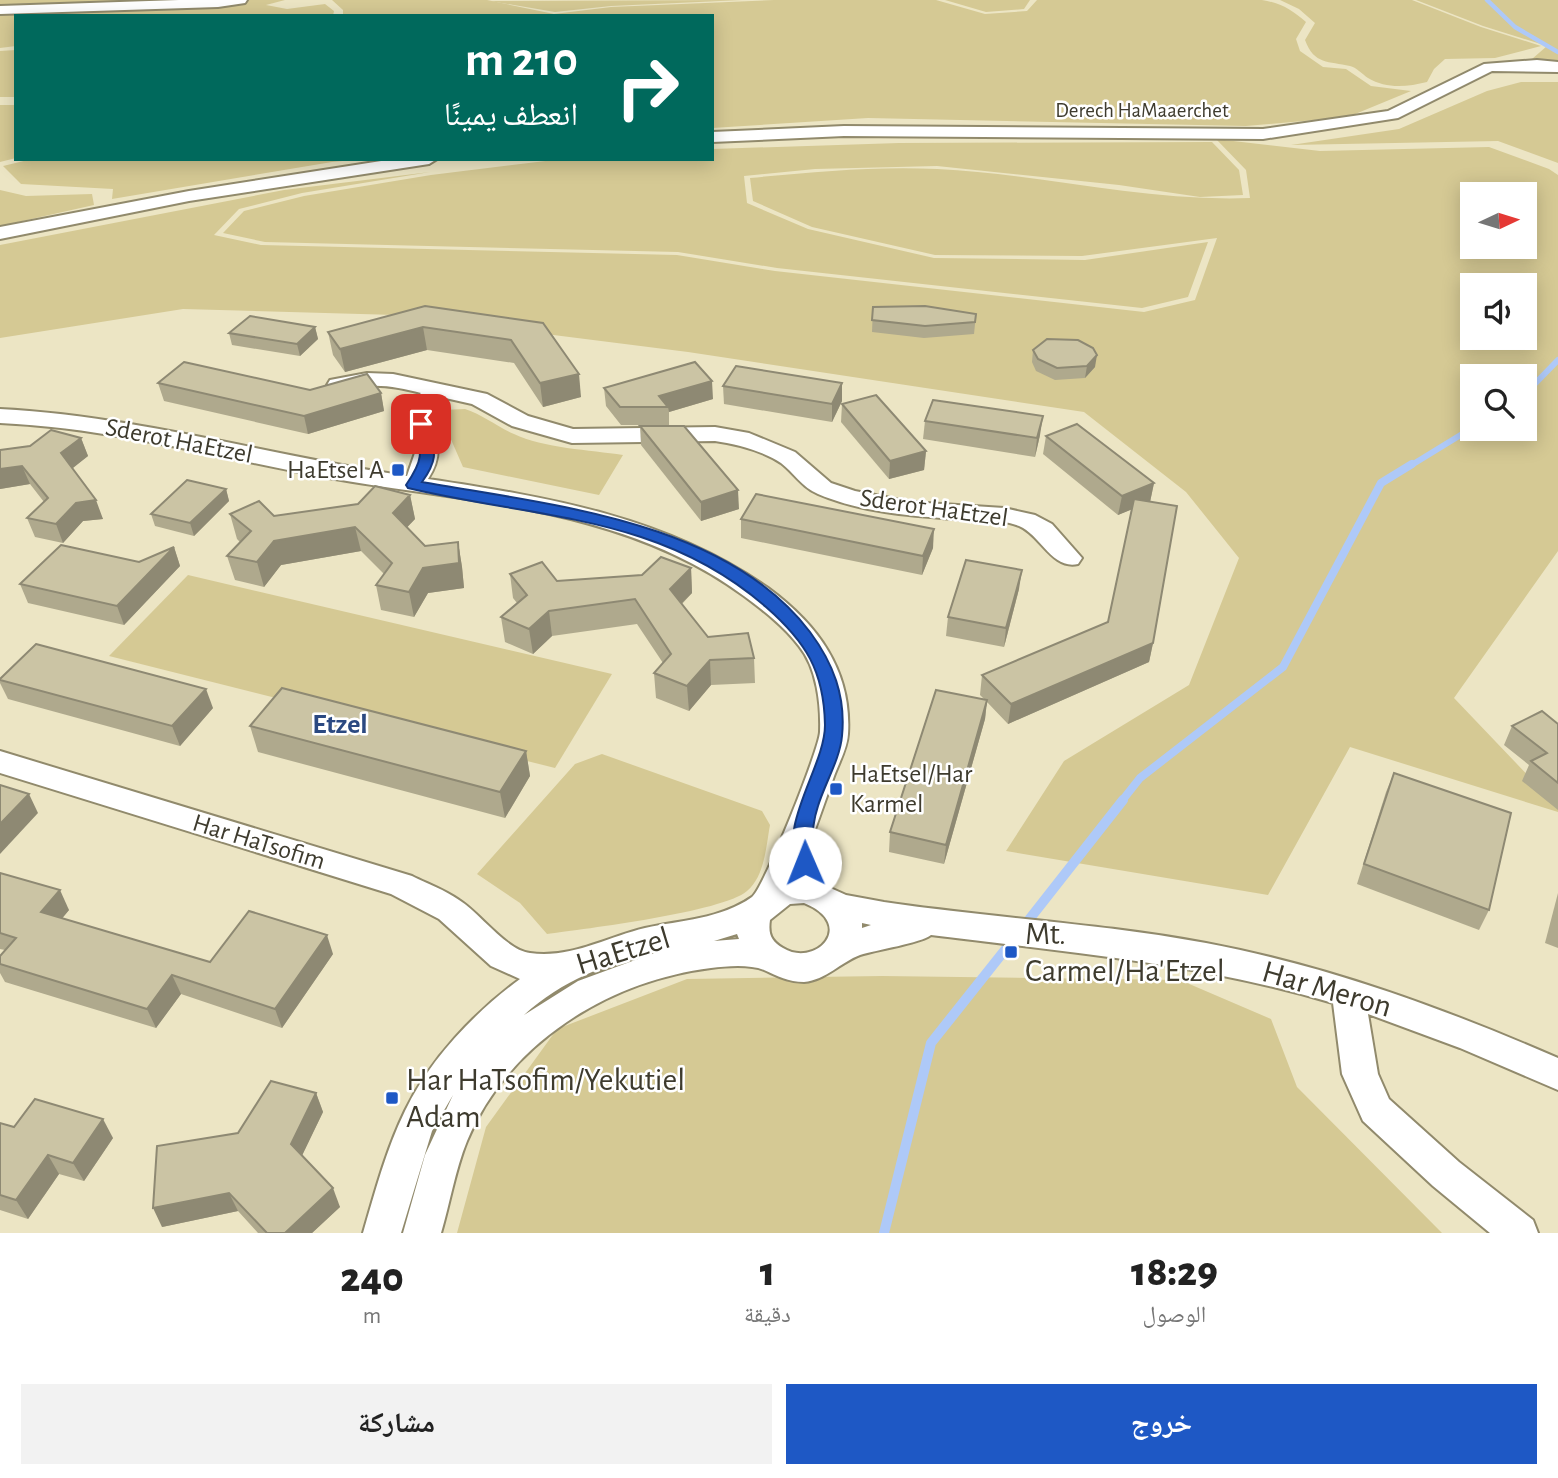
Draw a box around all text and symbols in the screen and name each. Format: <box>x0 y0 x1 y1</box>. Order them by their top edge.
text: 210 m <box>465 36 578 85</box>
icon: right <box>602 42 693 133</box>
text: انعطف يمينًا <box>444 99 578 131</box>
street label: Derech HaMaaerchet <box>1055 100 1229 121</box>
north arrow <box>1460 182 1536 259</box>
map controls <box>1460 182 1537 441</box>
button: sound <box>1460 273 1537 350</box>
button: search <box>1460 364 1537 441</box>
pin <box>391 394 451 454</box>
icon: arrive <box>402 405 440 443</box>
street label: Sderot HaEtzel <box>103 414 255 468</box>
place label: HaEtsel A <box>287 457 384 483</box>
marker: HaEtsel A <box>390 462 406 478</box>
street label: Sderot HaEtzel <box>858 485 1010 531</box>
district label: Etzel <box>312 711 368 739</box>
place label: HaEtsel/Har Karmel <box>850 761 973 817</box>
marker: HaEtsel/Har Karmel <box>828 781 844 797</box>
street label: Har HaTsofim <box>190 810 328 874</box>
position arrow <box>768 826 842 900</box>
place label: Mt. Carmel/Ha'Etzel <box>1025 918 1225 987</box>
street label: HaEtzel <box>572 922 674 980</box>
marker: Mt. Carmel/Ha'Etzel <box>1003 944 1019 960</box>
street label: Har Meron <box>1259 955 1395 1023</box>
place label: Har HaTsofim/Yekutiel Adam <box>406 1064 685 1133</box>
marker: Har HaTsofim/Yekutiel Adam <box>384 1090 400 1106</box>
text: 1 <box>760 1251 775 1293</box>
text: 18:29 <box>1131 1251 1218 1293</box>
text: 240 <box>340 1257 404 1299</box>
text: دقيقة <box>744 1304 791 1327</box>
text: الوصول <box>1143 1304 1206 1327</box>
text: m <box>363 1305 381 1328</box>
button: مشاركة <box>21 1384 772 1464</box>
button: خروج <box>786 1384 1537 1464</box>

